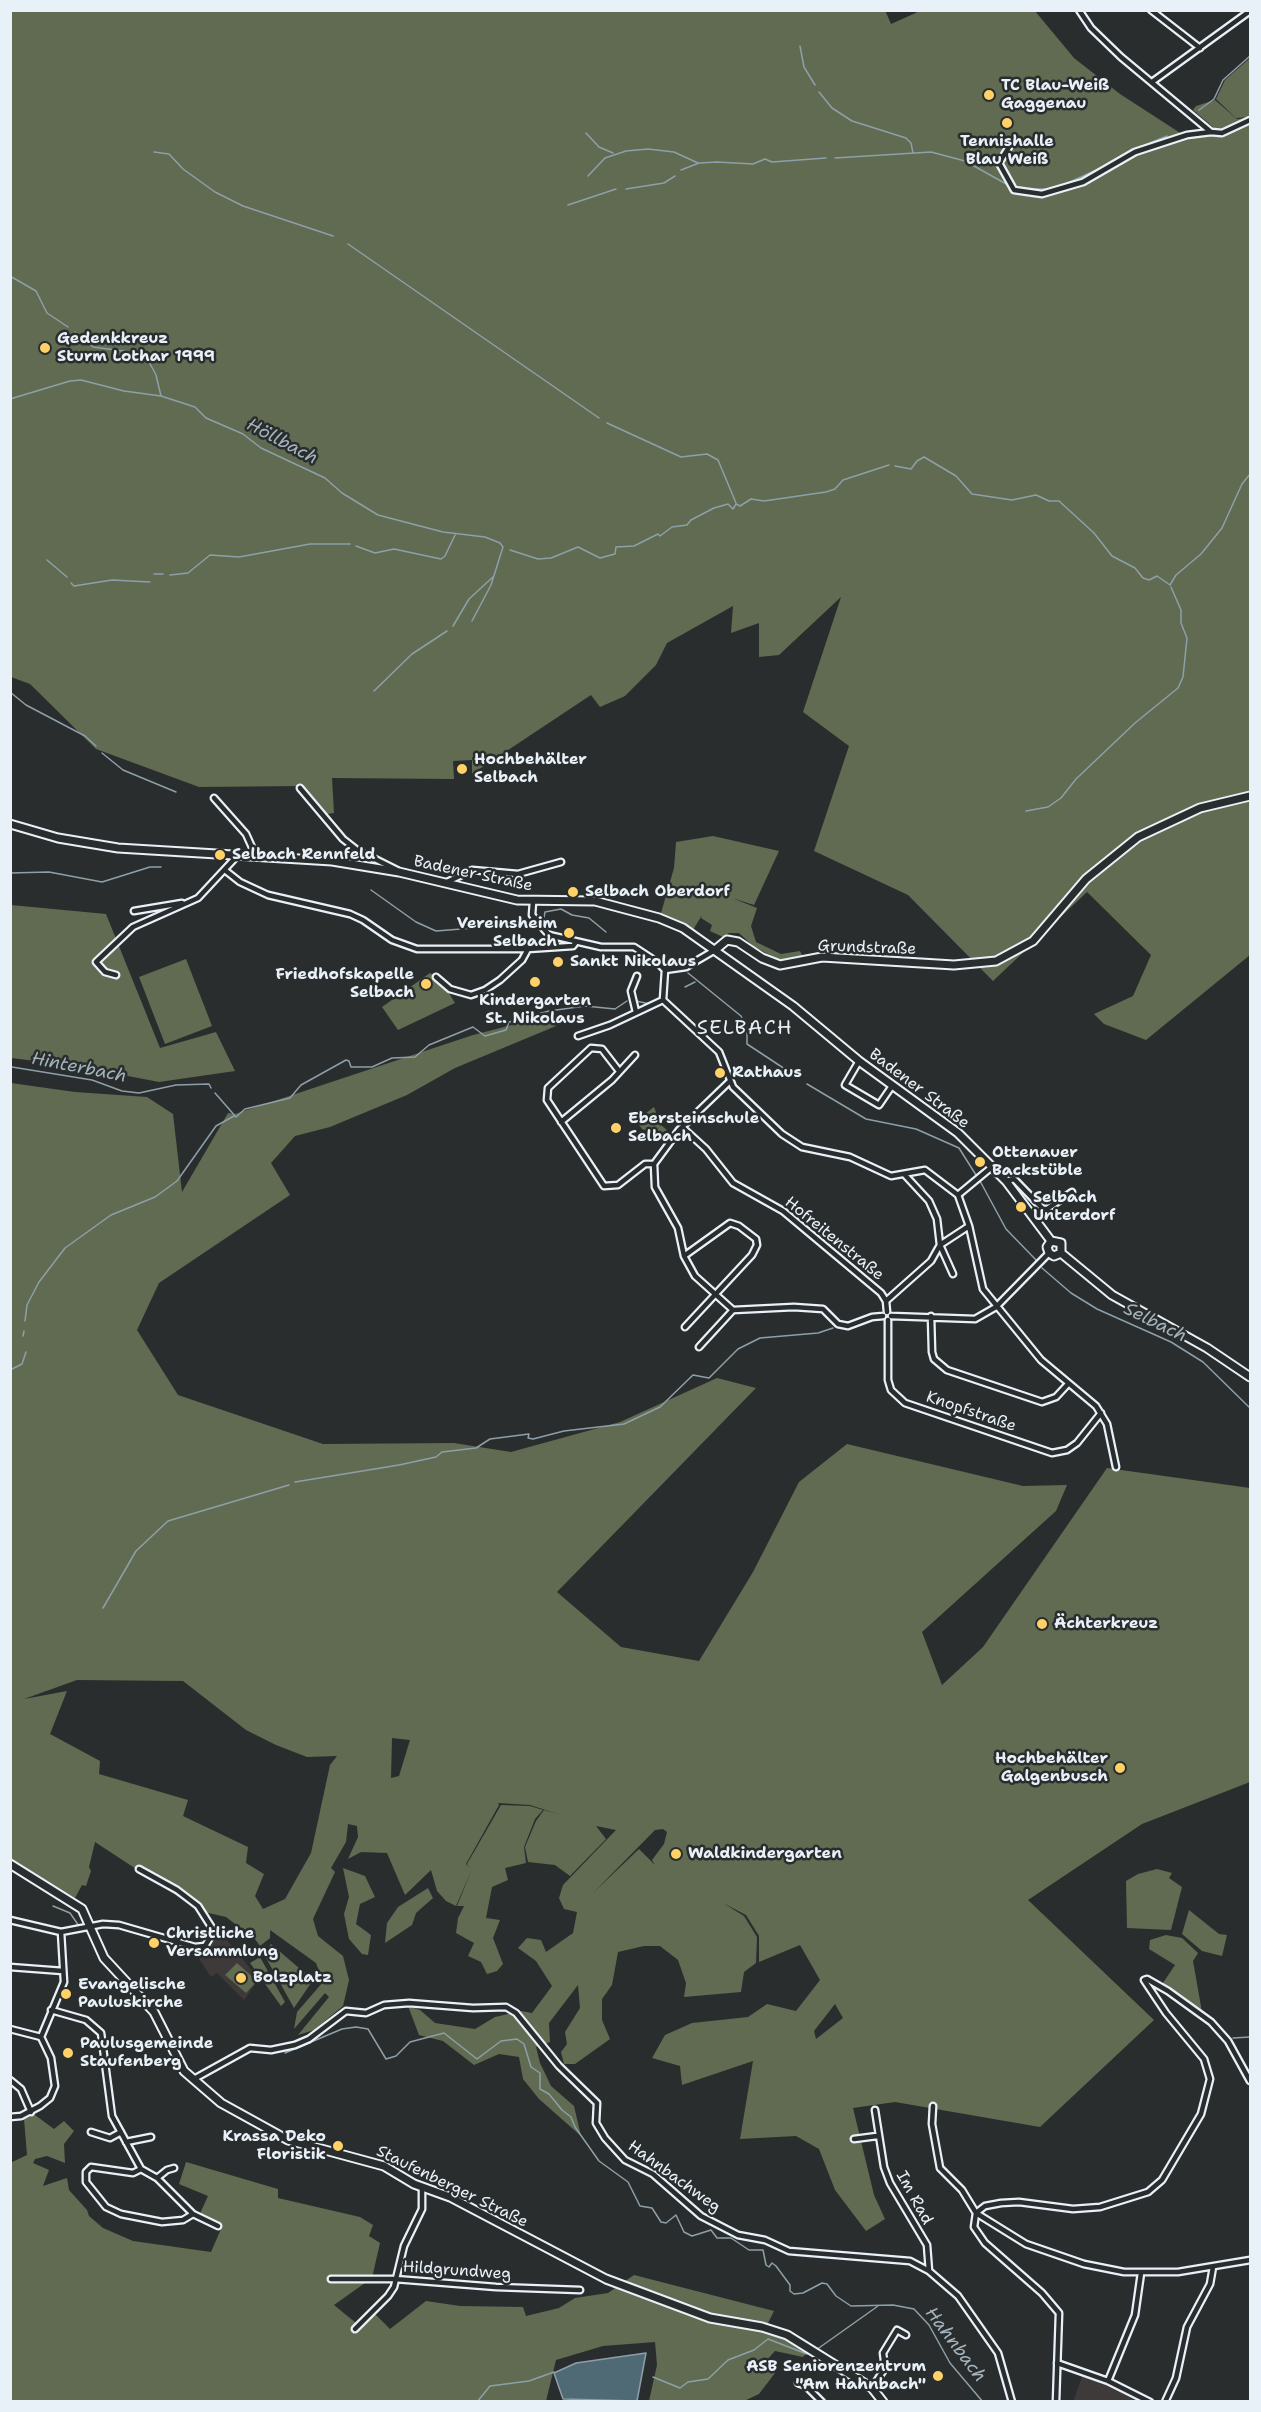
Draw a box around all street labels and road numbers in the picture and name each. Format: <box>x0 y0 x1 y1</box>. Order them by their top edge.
street label: Badener Straße <box>412 852 534 896</box>
street label: Grundstraße <box>817 937 917 959</box>
street label: Badener Straße <box>865 1045 973 1133</box>
street label: Hofreitenstraße <box>781 1193 887 1285</box>
street label: Knopfstraße <box>923 1388 1019 1436</box>
street label: Hahnbachweg <box>624 2137 724 2217</box>
street label: Staufenberger Straße <box>373 2142 531 2232</box>
street label: Im Rad <box>891 2168 937 2228</box>
street label: Hildgrundweg <box>402 2258 512 2284</box>

